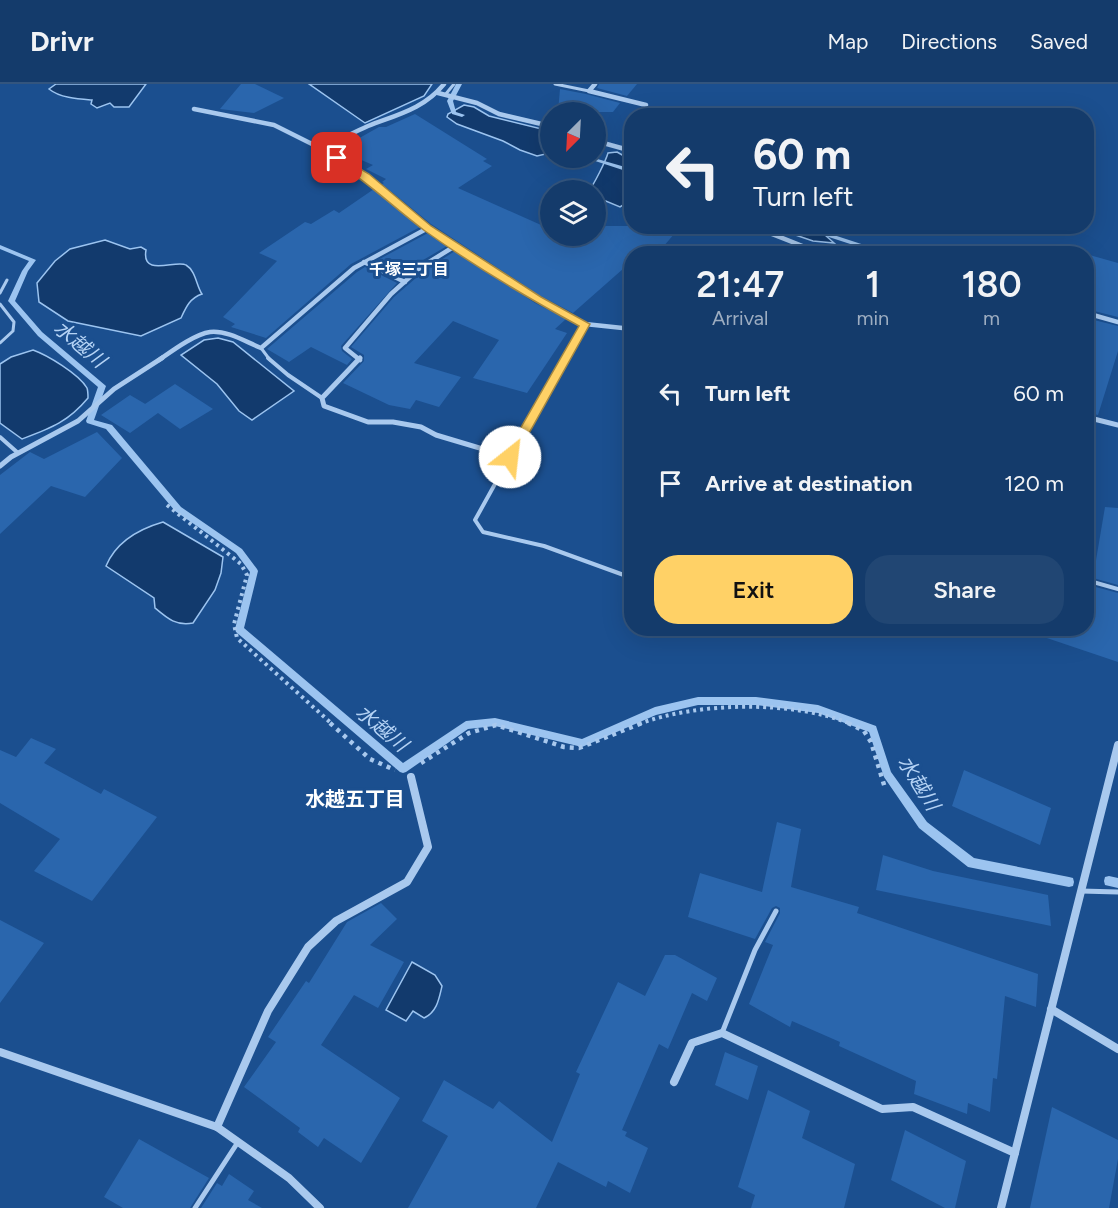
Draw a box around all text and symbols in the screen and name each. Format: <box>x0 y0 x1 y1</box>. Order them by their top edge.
text: Drivr <box>30 24 94 58</box>
text: Map <box>827 29 868 54</box>
text: Directions <box>901 29 997 54</box>
text: Saved <box>1030 29 1088 54</box>
north arrow <box>540 102 606 168</box>
map controls <box>540 102 606 246</box>
text: 60 m <box>753 129 851 180</box>
pin <box>311 132 362 183</box>
icon: left <box>654 132 732 210</box>
icon: arrive <box>320 141 353 174</box>
button: layers <box>540 180 606 246</box>
text: Turn left <box>753 180 853 213</box>
district label: 千塚三丁目 <box>369 260 449 279</box>
text: 21:47 <box>696 263 784 306</box>
text: 1 <box>865 263 880 306</box>
text: 180 <box>961 263 1022 306</box>
text: Arrival <box>712 306 768 330</box>
text: min <box>856 306 889 330</box>
text: m <box>983 306 1000 330</box>
water label: 水越川 <box>49 316 112 374</box>
icon: left <box>654 377 687 410</box>
text: Turn left <box>705 380 791 407</box>
text: 60 m <box>1013 380 1064 407</box>
position arrow <box>478 425 542 489</box>
icon: arrive <box>654 467 687 500</box>
text: Arrive at destination <box>705 470 913 497</box>
text: 120 m <box>1004 470 1064 497</box>
button: Exit <box>654 555 853 624</box>
button: Share <box>865 555 1064 624</box>
water label: 水越川 <box>351 700 414 758</box>
water label: 水越川 <box>893 751 946 816</box>
district label: 水越五丁目 <box>305 787 405 811</box>

